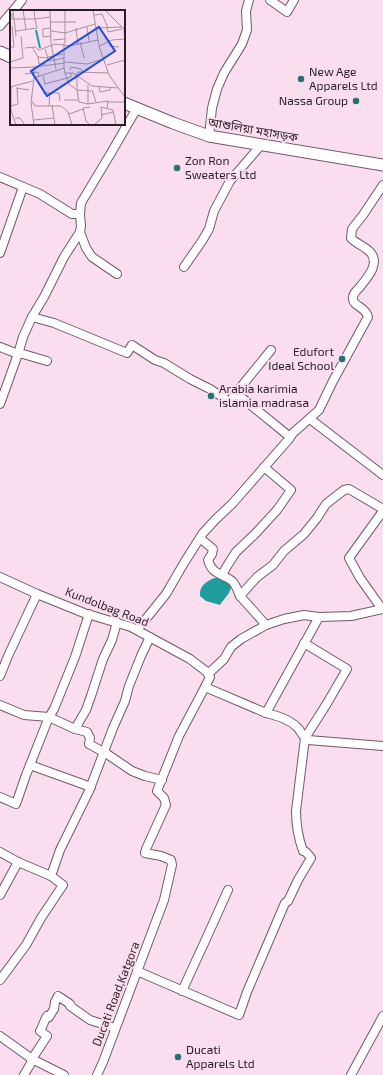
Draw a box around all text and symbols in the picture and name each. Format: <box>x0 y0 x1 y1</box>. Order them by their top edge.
inset map <box>10 10 125 125</box>
place label: New Age Apparels Ltd <box>309 64 378 92</box>
marker: New Age Apparels Ltd <box>296 74 306 84</box>
place label: Nassa Group <box>279 93 348 107</box>
marker: Nassa Group <box>351 96 361 106</box>
street label: আশুলিয়া মহাসড়ক <box>206 114 300 145</box>
place label: Zon Ron Sweaters Ltd <box>185 153 256 181</box>
marker: Zon Ron Sweaters Ltd <box>172 163 182 173</box>
place label: Edufort Ideal School <box>268 344 334 372</box>
marker: Edufort Ideal School <box>337 354 347 364</box>
place label: Arabia karimia islamia madrasa <box>219 381 309 409</box>
marker: Arabia karimia islamia madrasa <box>206 391 216 401</box>
street label: Kundolbag Road <box>64 584 151 628</box>
street label: Ducati Road,Katgora <box>89 939 141 1048</box>
place label: Ducati Apparels Ltd <box>186 1042 255 1070</box>
marker: Ducati Apparels Ltd <box>173 1052 183 1062</box>

